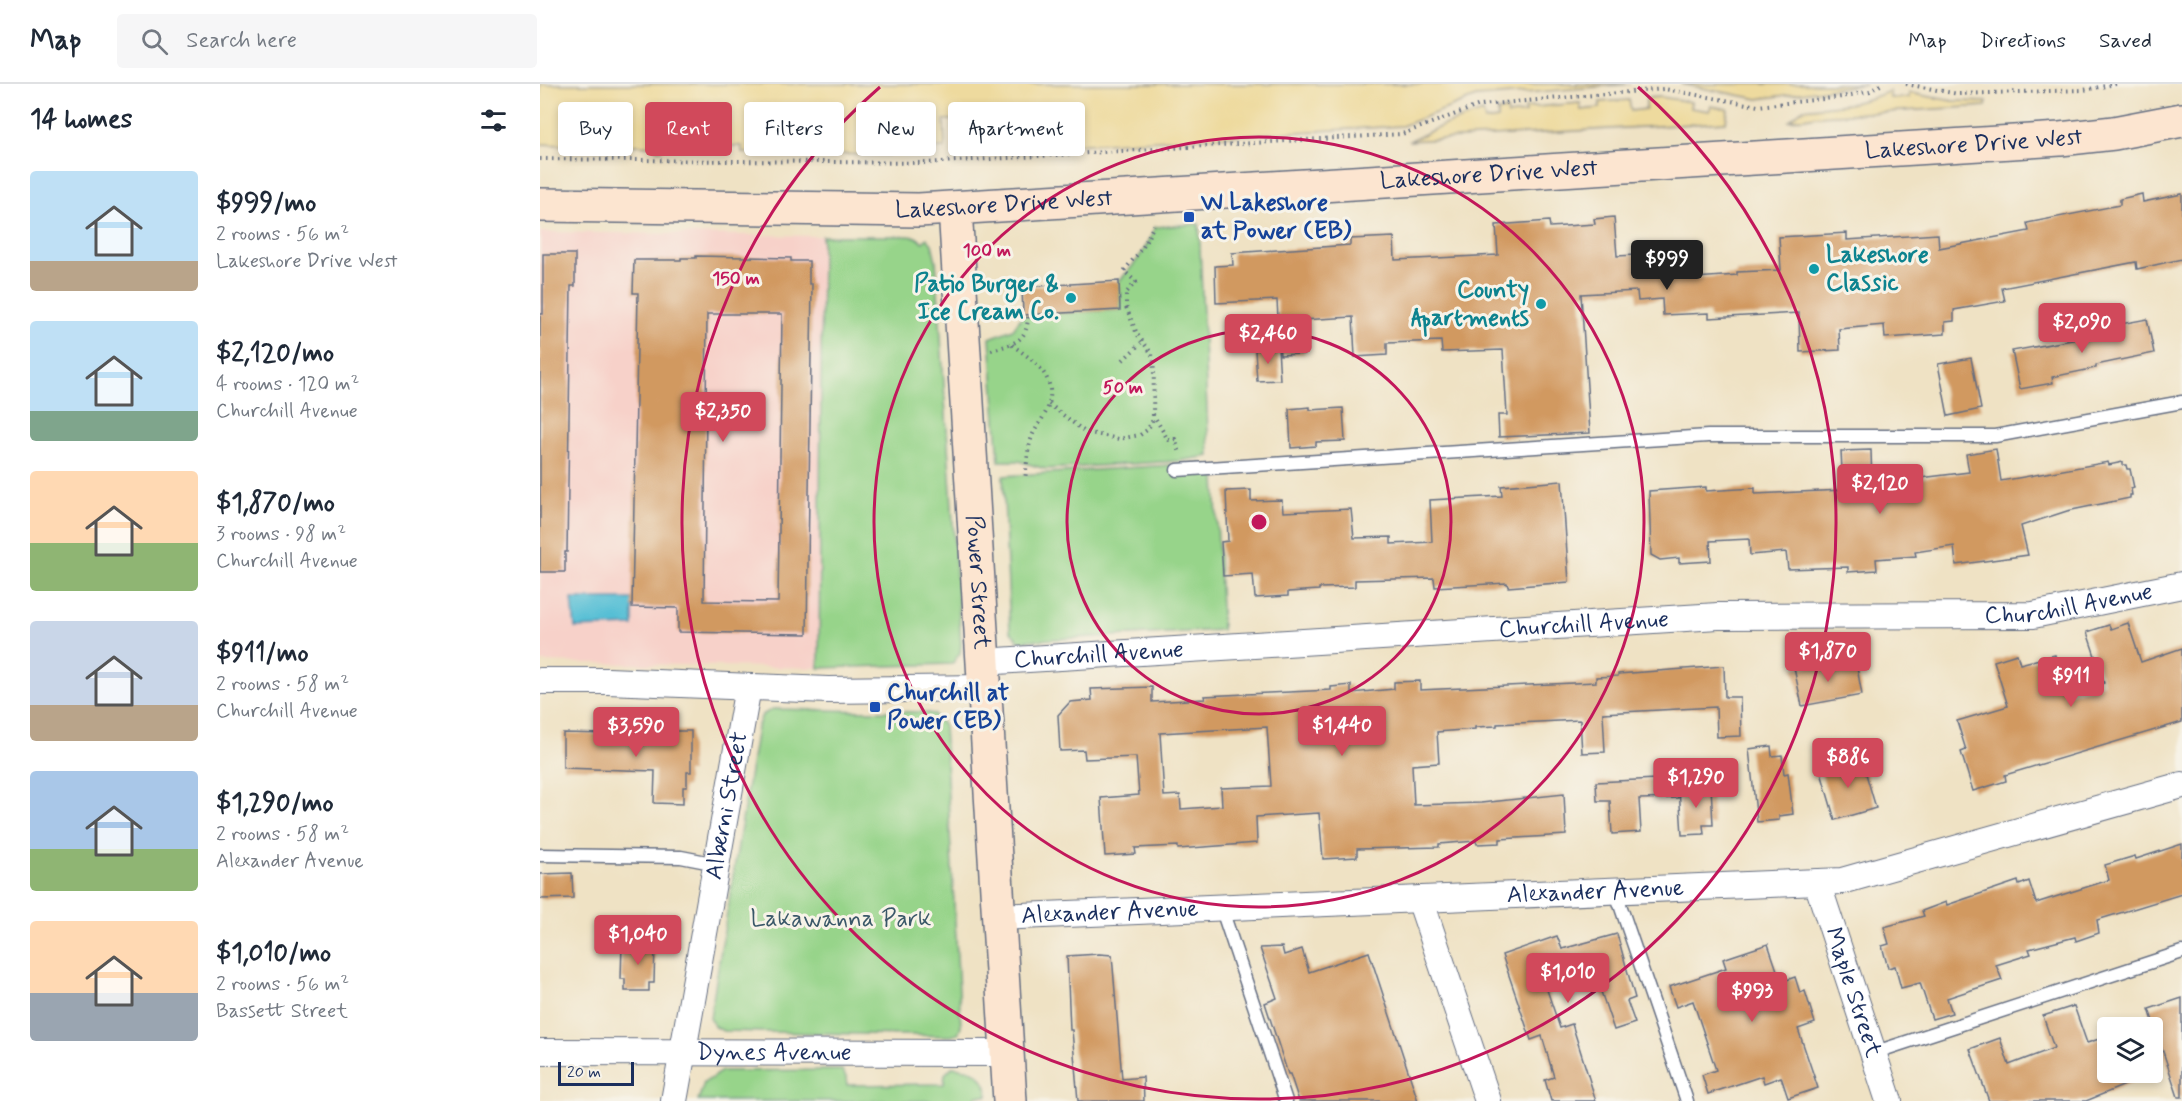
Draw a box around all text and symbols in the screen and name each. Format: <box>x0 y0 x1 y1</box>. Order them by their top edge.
search box <box>117 14 537 68</box>
text: Map <box>30 23 81 60</box>
icon: search <box>138 25 171 58</box>
text: Search here <box>186 27 297 55</box>
text: Map <box>1908 27 1947 55</box>
text: Directions <box>1980 27 2066 55</box>
text: Saved <box>2099 27 2152 55</box>
chip: Buy <box>558 102 633 156</box>
chip: Rent <box>645 102 732 156</box>
chip: Filters <box>744 102 844 156</box>
chip: New <box>856 102 936 156</box>
chip: Apartment <box>948 102 1085 156</box>
text: 14 homes <box>30 103 132 137</box>
icon: filters <box>477 104 510 137</box>
street label: Lakeshore Drive West <box>1864 121 2085 167</box>
street label: Lakeshore Drive West <box>1379 152 1599 197</box>
street label: Lakeshore Drive West <box>895 182 1114 226</box>
text: $999/mo <box>216 187 316 221</box>
place label: W Lakeshore at Power (EB) <box>1200 188 1352 247</box>
icon: home <box>78 195 150 267</box>
marker: W Lakeshore at Power (EB) <box>1182 210 1196 224</box>
text: 2 rooms · 56 m² <box>216 221 349 248</box>
text: 100 m <box>963 239 1011 263</box>
pin: $999 <box>1631 240 1703 291</box>
place label: Lakeshore Classic <box>1826 240 1929 299</box>
text: $999 <box>1645 246 1689 273</box>
text: Lakeshore Drive West <box>216 248 398 275</box>
marker: Lakeshore Classic <box>1807 262 1821 276</box>
text: 150 m <box>712 267 760 291</box>
place label: Patio Burger & Ice Cream Co. <box>914 269 1059 328</box>
place label: County Apartments <box>1411 275 1530 337</box>
marker: Patio Burger & Ice Cream Co. <box>1064 291 1078 305</box>
marker: County Apartments <box>1534 297 1548 311</box>
pin: $2,090 <box>2033 303 2131 354</box>
text: $2,090 <box>2052 309 2112 336</box>
pin: $2,460 <box>1219 314 1317 365</box>
text: $2,460 <box>1239 320 1297 347</box>
text: $2,120/mo <box>216 337 334 371</box>
icon: home <box>78 345 150 417</box>
text: 4 rooms · 120 m² <box>216 371 359 398</box>
text: 50 m <box>1103 376 1143 400</box>
pin: $2,350 <box>674 392 772 443</box>
text: Churchill Avenue <box>216 398 358 425</box>
text: $2,350 <box>695 398 751 425</box>
pin: $2,120 <box>1831 464 1929 515</box>
text: $2,120 <box>1851 470 1909 497</box>
text: $1,870/mo <box>216 487 335 521</box>
icon: home <box>78 495 150 567</box>
centre of rings <box>1249 512 1269 532</box>
street label: Power Street <box>958 514 998 650</box>
text: 3 rooms · 98 m² <box>216 521 346 548</box>
text: Churchill Avenue <box>216 548 358 575</box>
street label: Churchill Avenue <box>1984 576 2155 631</box>
street label: Churchill Avenue <box>1498 604 1670 645</box>
pin: $1,870 <box>1779 632 1877 683</box>
street label: Churchill Avenue <box>1013 634 1185 675</box>
text: $911/mo <box>216 637 309 671</box>
text: $1,870 <box>1799 638 1857 665</box>
icon: home <box>78 645 150 717</box>
pin: $911 <box>2035 657 2107 708</box>
text: $911 <box>2052 663 2090 690</box>
text: 2 rooms · 58 m² <box>216 671 349 698</box>
place label: Churchill at Power (EB) <box>887 678 1010 737</box>
text: Churchill Avenue <box>216 698 358 725</box>
marker: Churchill at Power (EB) <box>868 700 882 714</box>
pin: $1,440 <box>1293 706 1391 757</box>
pin: $3,590 <box>587 707 685 758</box>
text: $1,440 <box>1312 712 1372 739</box>
text: $3,590 <box>607 713 665 740</box>
street label: Alberni Street <box>698 729 755 882</box>
pin: $886 <box>1812 738 1884 789</box>
text: $886 <box>1826 744 1870 771</box>
pin: $1,290 <box>1647 758 1745 809</box>
text: $1,290 <box>1667 764 1725 791</box>
text: $1,290/mo <box>216 787 334 821</box>
icon: home <box>78 795 150 867</box>
text: 2 rooms · 58 m² <box>216 821 349 848</box>
text: Alexander Avenue <box>216 848 364 875</box>
street label: Alexander Avenue <box>1506 872 1685 911</box>
street label: Alexander Avenue <box>1021 893 1199 931</box>
park label: Lakawanna Park <box>750 904 932 935</box>
pin: $1,040 <box>589 915 687 966</box>
text: $1,040 <box>608 921 668 948</box>
street label: Maple Street <box>1817 923 1889 1061</box>
text: $1,010/mo <box>216 937 331 971</box>
icon: home <box>78 945 150 1017</box>
pin: $1,010 <box>1519 953 1617 1004</box>
text: $1,010 <box>1540 959 1596 986</box>
text: 2 rooms · 56 m² <box>216 971 349 998</box>
pin: $993 <box>1716 972 1788 1023</box>
text: $993 <box>1731 978 1773 1005</box>
text: Bassett Street <box>216 998 348 1025</box>
map controls <box>2097 1017 2163 1083</box>
button: layers <box>2097 1017 2163 1083</box>
street label: Dynes Avenue <box>696 1037 852 1068</box>
scale bar <box>558 1059 634 1086</box>
text: 20 m <box>567 1062 601 1083</box>

